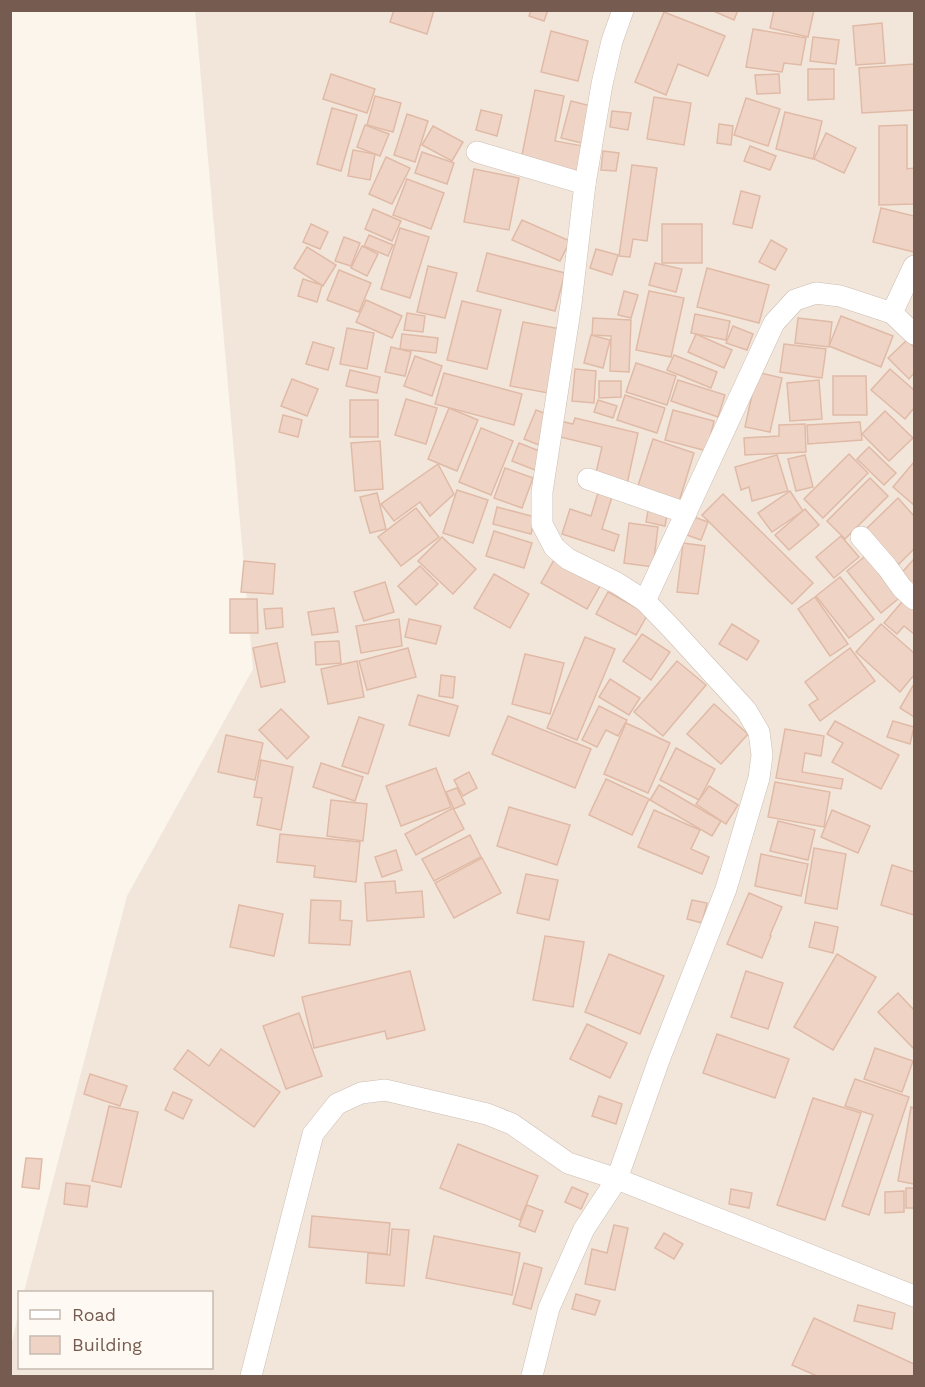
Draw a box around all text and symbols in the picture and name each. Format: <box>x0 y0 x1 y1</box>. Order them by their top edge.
legend <box>18 1291 213 1369</box>
text: Road <box>72 1304 116 1325</box>
text: Building <box>72 1334 142 1355</box>

